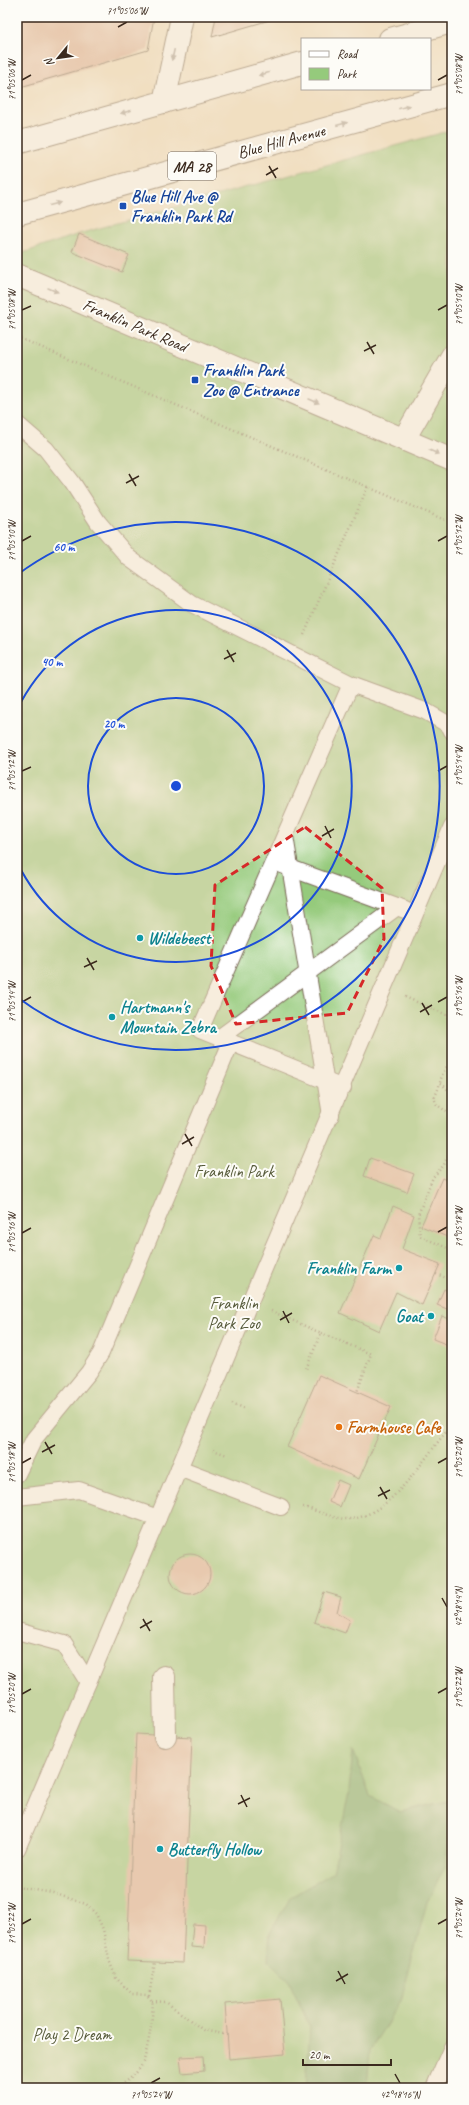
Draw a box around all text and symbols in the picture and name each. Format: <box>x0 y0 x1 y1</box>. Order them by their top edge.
text: 71°05'06"W <box>107 4 149 17</box>
north arrow <box>38 38 78 78</box>
legend <box>301 38 431 90</box>
text: Road <box>337 46 359 62</box>
one-way arrow <box>170 49 176 61</box>
text: 71°05'08"W <box>452 53 465 95</box>
text: N <box>40 55 57 69</box>
text: 71°05'06"W <box>5 58 18 100</box>
text: Park <box>337 66 358 82</box>
one-way arrow <box>258 71 270 77</box>
one-way arrow <box>399 104 411 110</box>
one-way arrow <box>120 109 132 115</box>
street label: Blue Hill Avenue <box>235 119 328 163</box>
one-way arrow <box>336 121 348 127</box>
road number: MA 28 <box>168 152 216 180</box>
place label: Blue Hill Ave @ Franklin Park Rd <box>131 186 234 227</box>
one-way arrow <box>49 201 61 207</box>
marker: Blue Hill Ave @ Franklin Park Rd <box>118 201 128 211</box>
text: 71°05'10"W <box>452 283 465 325</box>
one-way arrow <box>47 287 58 293</box>
text: 71°05'08"W <box>5 288 18 330</box>
street label: Franklin Park Road <box>79 294 193 358</box>
place label: Franklin Park Zoo @ Entrance <box>203 360 300 401</box>
marker: Franklin Park Zoo @ Entrance <box>190 375 200 385</box>
one-way arrow <box>309 398 320 404</box>
one-way arrow <box>428 449 439 455</box>
text: 71°05'12"W <box>452 514 465 556</box>
text: 71°05'10"W <box>5 519 18 561</box>
text: 60 m <box>54 539 76 555</box>
text: 40 m <box>42 654 63 670</box>
text: 20 m <box>104 716 125 732</box>
text: 71°05'14"W <box>452 744 465 786</box>
text: 71°05'12"W <box>5 749 18 791</box>
centre of rings <box>169 779 183 793</box>
place label: Wildebeest <box>148 928 212 949</box>
marker: Wildebeest <box>135 933 145 943</box>
text: 71°05'16"W <box>452 975 465 1017</box>
text: 71°05'14"W <box>5 980 18 1022</box>
place label: Hartmann's Mountain Zebra <box>120 997 218 1038</box>
marker: Hartmann's Mountain Zebra <box>107 1012 117 1022</box>
park label: Franklin Park <box>194 1161 275 1182</box>
text: 71°05'18"W <box>452 1205 465 1247</box>
text: 71°05'16"W <box>5 1211 18 1253</box>
place label: Franklin Farm <box>307 1258 392 1279</box>
marker: Franklin Farm <box>394 1263 404 1273</box>
park label: Franklin Park Zoo <box>208 1293 261 1334</box>
place label: Goat <box>396 1306 425 1327</box>
marker: Goat <box>426 1311 436 1321</box>
place label: Farmhouse Cafe <box>347 1417 442 1438</box>
marker: Farmhouse Cafe <box>334 1422 344 1432</box>
text: 71°05'20"W <box>452 1436 465 1478</box>
text: 71°05'18"W <box>5 1441 18 1483</box>
text: 42°18'14"N <box>452 1585 465 1627</box>
text: 71°05'22"W <box>452 1666 465 1708</box>
text: 71°05'20"W <box>5 1672 18 1714</box>
place label: Butterfly Hollow <box>168 1839 263 1860</box>
marker: Butterfly Hollow <box>155 1844 165 1854</box>
text: 71°05'24"W <box>452 1897 465 1939</box>
text: 71°05'22"W <box>5 1902 18 1944</box>
park label: Play 2 Dream <box>33 2024 113 2045</box>
scale bar <box>303 2041 391 2067</box>
text: 20 m <box>309 2047 331 2063</box>
text: 71°05'24"W <box>131 2088 173 2101</box>
text: 42°18'16"N <box>380 2088 422 2101</box>

